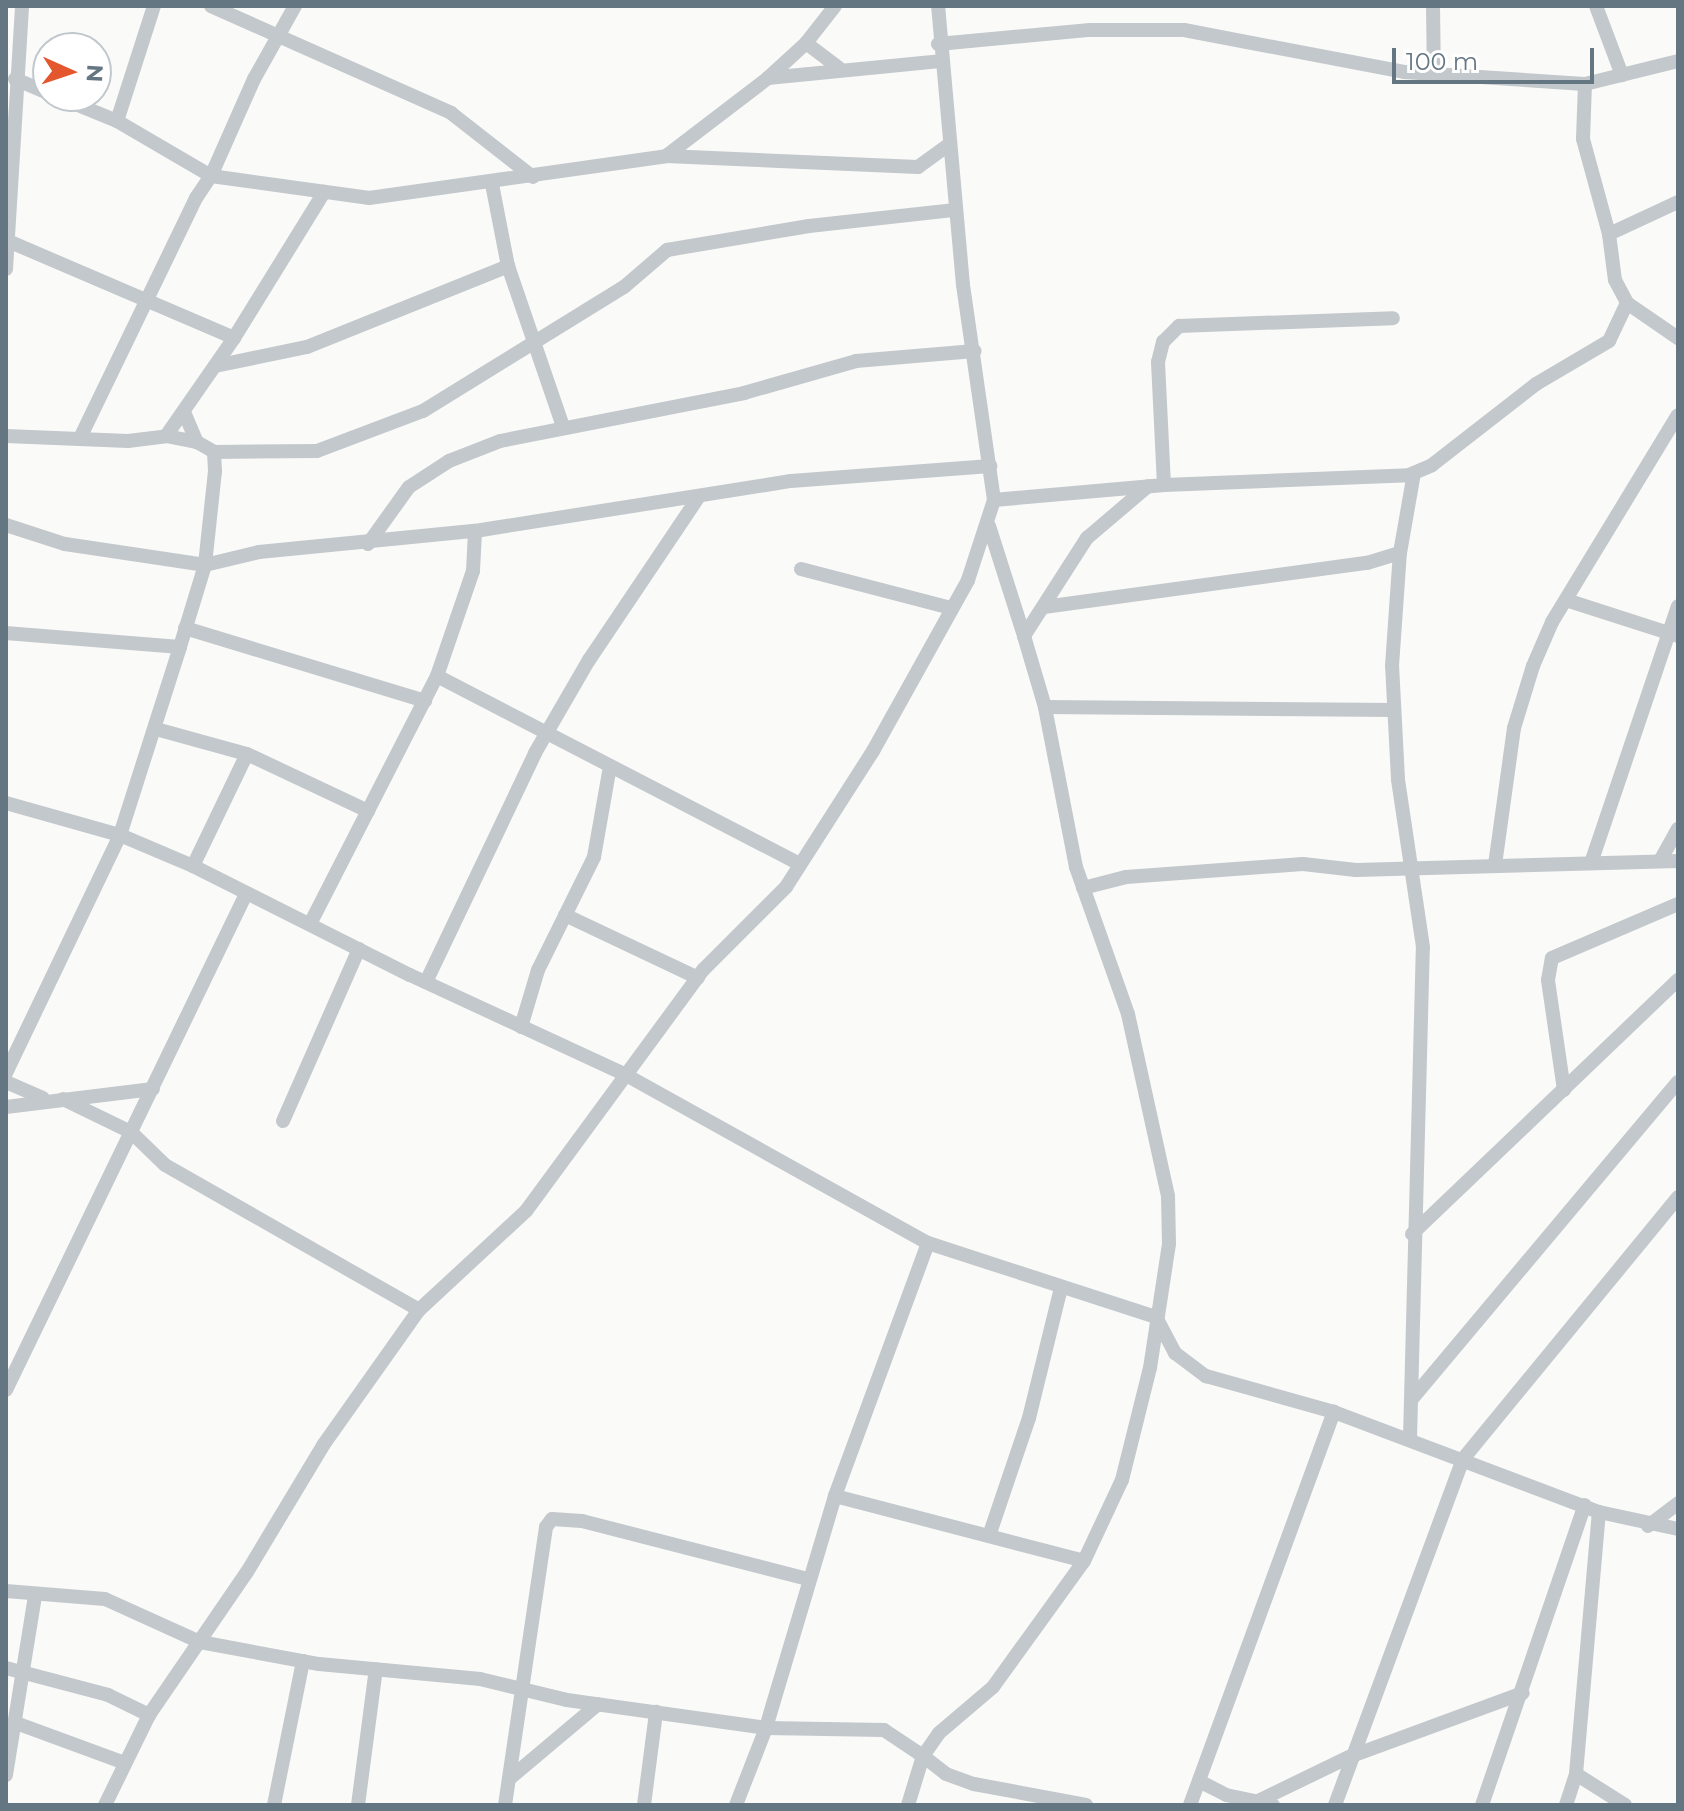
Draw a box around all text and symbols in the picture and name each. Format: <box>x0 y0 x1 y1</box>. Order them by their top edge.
north arrow <box>32 32 112 112</box>
scale bar <box>1396 32 1598 82</box>
text: 100 m <box>1406 47 1478 76</box>
text: N <box>81 64 108 83</box>

